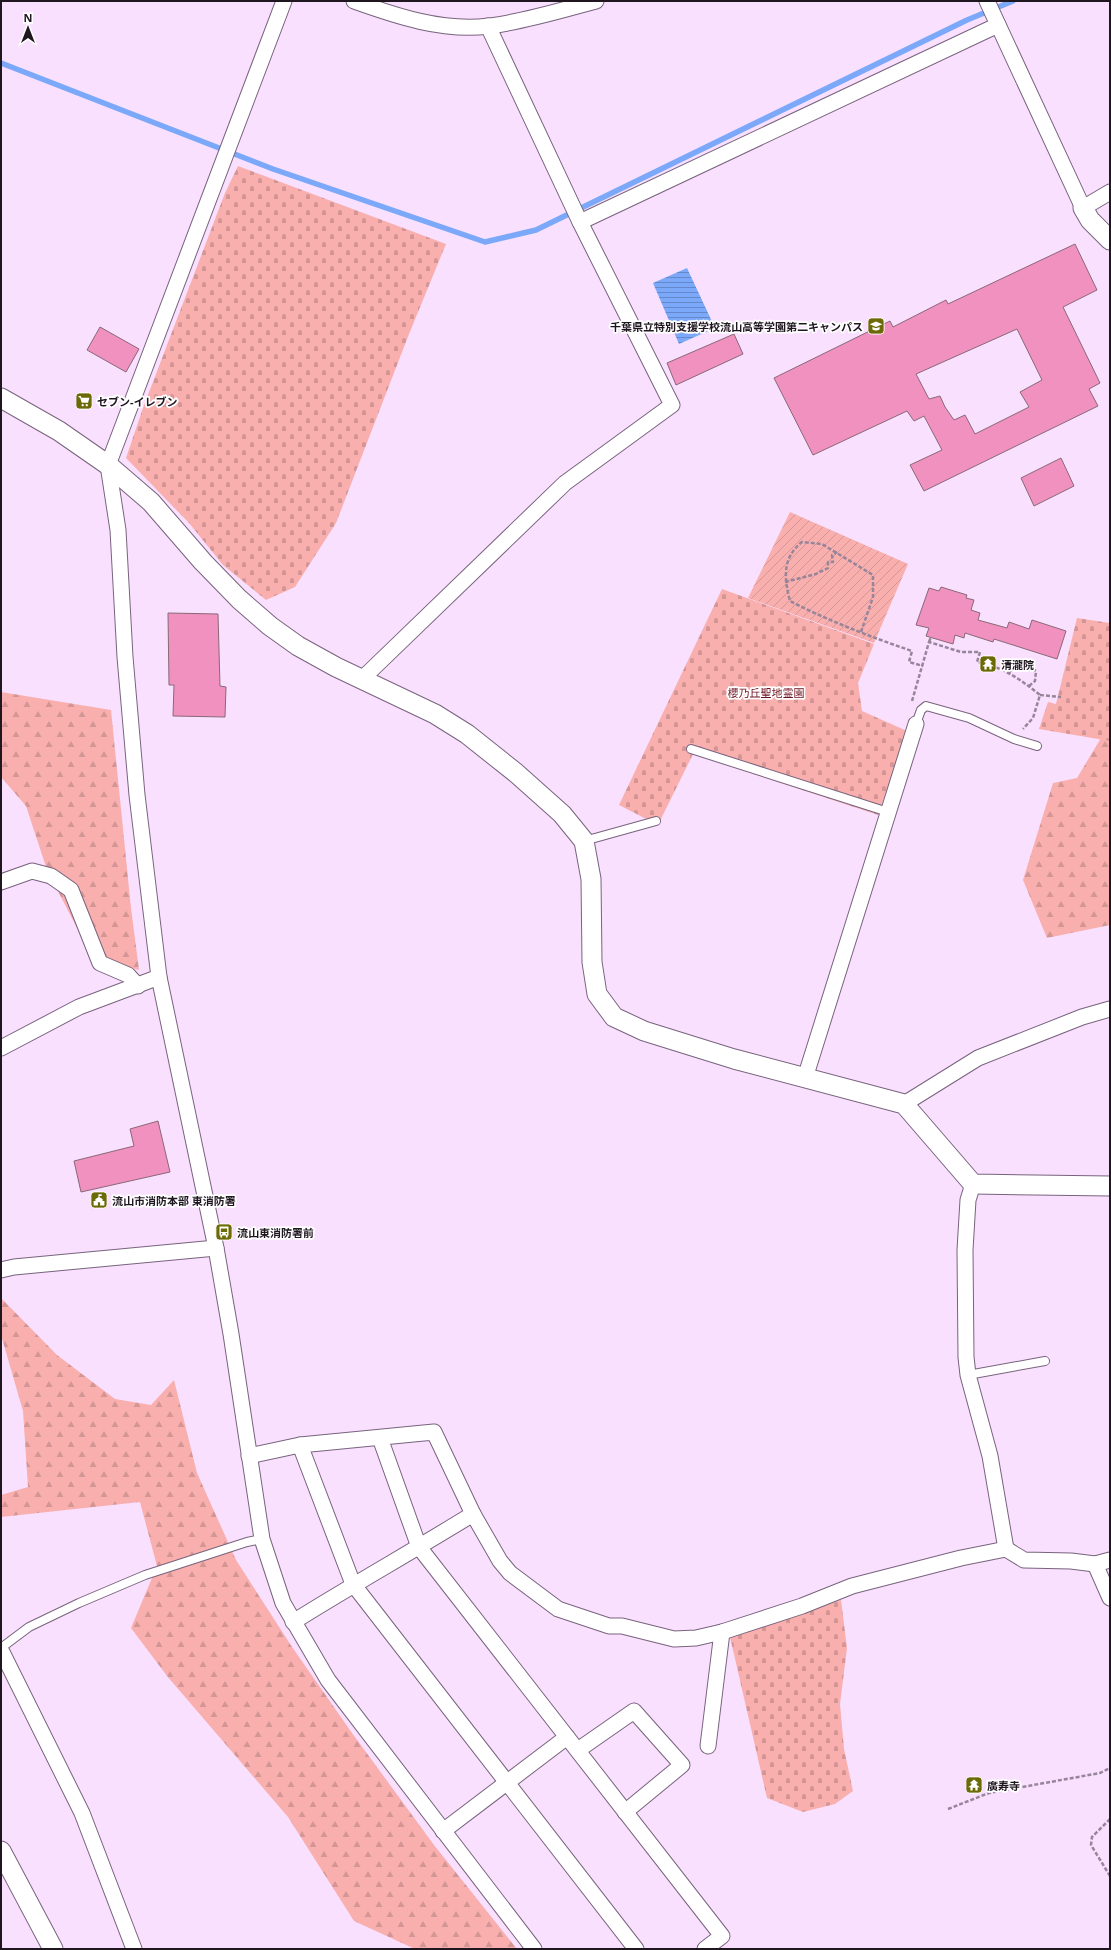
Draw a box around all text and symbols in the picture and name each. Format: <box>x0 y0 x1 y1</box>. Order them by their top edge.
north arrow <box>8 8 48 48</box>
text: N <box>24 10 32 25</box>
school or university icon: 千葉県立特別支援学校流山高等学園第二キャンパス <box>866 316 886 336</box>
place label: 千葉県立特別支援学校流山高等学園第二キャンパス <box>610 319 863 334</box>
supermarket icon: セブン-イレブン <box>74 391 94 411</box>
place label: セブン-イレブン <box>97 394 178 409</box>
temple icon: 清瀧院 <box>978 654 998 674</box>
place label: 清瀧院 <box>1001 657 1034 672</box>
park label: 櫻乃丘聖地霊園 <box>728 685 805 700</box>
public building icon: 流山市消防本部 東消防署 <box>89 1190 109 1210</box>
place label: 流山市消防本部 東消防署 <box>112 1193 236 1208</box>
bus stop icon: 流山東消防署前 <box>214 1222 234 1242</box>
place label: 流山東消防署前 <box>237 1225 314 1240</box>
temple icon: 廣寿寺 <box>964 1775 984 1795</box>
place label: 廣寿寺 <box>987 1778 1020 1793</box>

